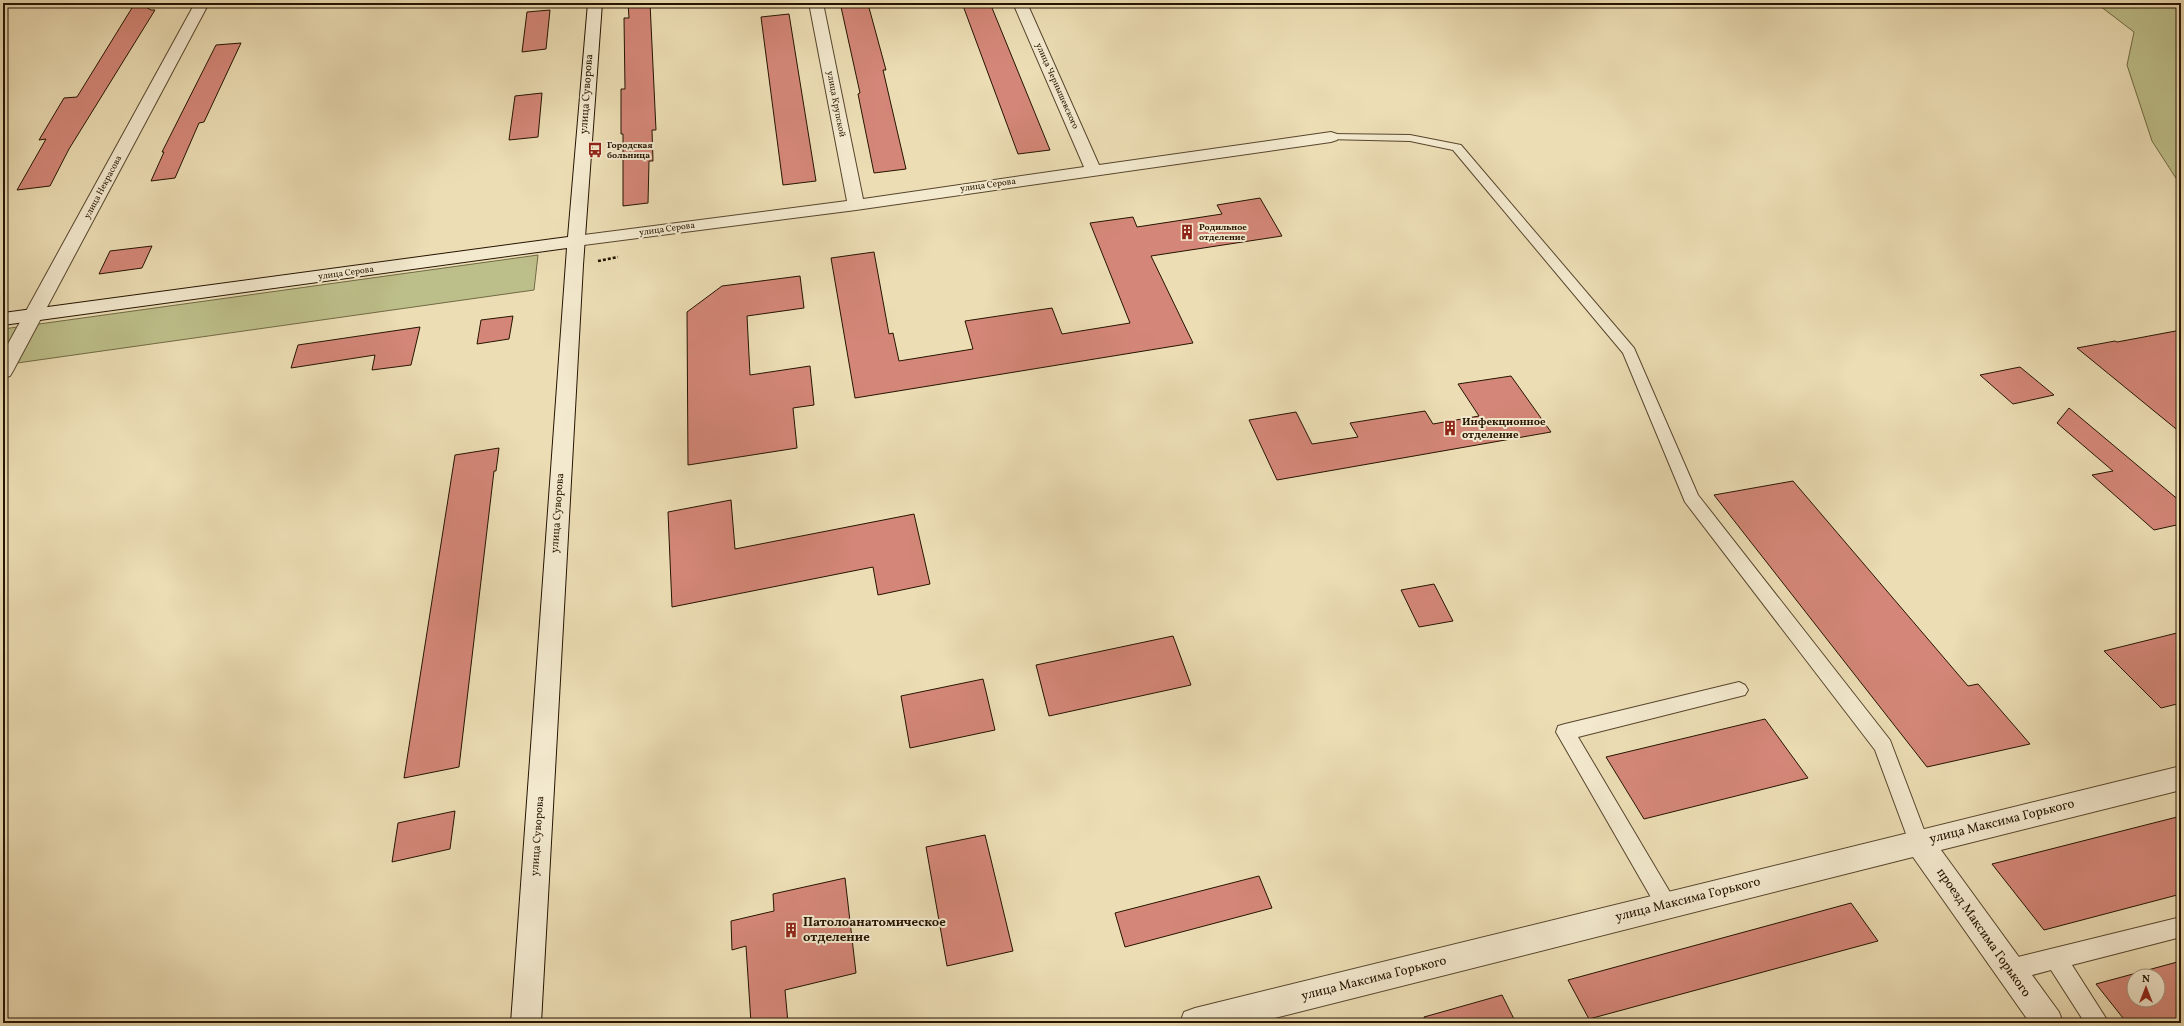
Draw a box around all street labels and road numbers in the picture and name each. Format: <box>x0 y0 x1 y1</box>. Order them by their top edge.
street label: улица Чернышевского <box>1032 41 1082 131</box>
street label: улица Суворова <box>577 53 597 135</box>
street label: улица Крупской <box>823 70 849 139</box>
street label: улица Некрасова <box>81 153 125 221</box>
street label: улица Серова <box>959 175 1017 195</box>
street label: улица Серова <box>638 219 696 239</box>
street label: улица Серова <box>317 263 375 283</box>
street label: улица Суворова <box>548 472 568 554</box>
street label: улица Суворова <box>528 795 548 877</box>
street label: улица Максима Горького <box>1928 795 2077 849</box>
street label: проезд Максима Горького <box>1931 865 2035 1001</box>
street label: улица Максима Горького <box>1614 873 1763 927</box>
street label: улица Максима Горького <box>1300 952 1449 1006</box>

